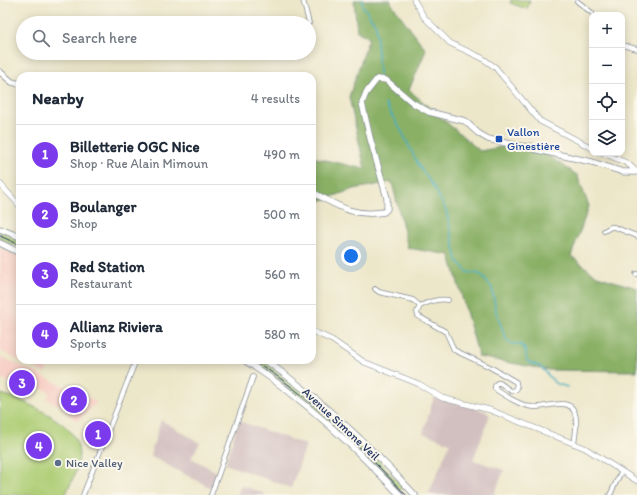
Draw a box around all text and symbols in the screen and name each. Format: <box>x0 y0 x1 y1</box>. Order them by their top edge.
map controls <box>589 12 625 156</box>
button: + <box>589 12 625 48</box>
search box <box>16 16 316 60</box>
icon: search <box>30 27 52 49</box>
text: Search here <box>62 29 137 47</box>
button: − <box>589 48 625 84</box>
button: locate <box>589 84 625 120</box>
text: Nearby <box>32 88 84 108</box>
text: 4 results <box>251 91 300 106</box>
button: layers <box>589 120 625 156</box>
place label: Vallon Ginestière <box>507 125 560 153</box>
marker: Vallon Ginestière <box>494 134 504 144</box>
text: Billetterie OGC Nice <box>70 138 200 156</box>
text: 1 <box>42 147 48 162</box>
text: 490 m <box>264 147 300 162</box>
text: Shop · Rue Alain Mimoun <box>70 156 208 171</box>
text: Boulanger <box>70 198 136 216</box>
text: 2 <box>42 207 48 222</box>
text: 500 m <box>263 207 300 222</box>
text: Shop <box>70 216 97 231</box>
your location <box>341 246 361 266</box>
text: Red Station <box>70 258 145 276</box>
text: 3 <box>41 267 49 282</box>
text: 560 m <box>264 267 300 282</box>
text: Restaurant <box>70 276 132 291</box>
text: Allianz Riviera <box>70 318 163 336</box>
text: 4 <box>41 327 49 342</box>
text: 580 m <box>264 327 300 342</box>
text: Sports <box>70 336 106 351</box>
pin: 3 <box>9 368 35 398</box>
pin: 2 <box>61 385 87 415</box>
street label: Avenue Simone Veil <box>300 385 383 464</box>
pin: 1 <box>85 419 111 449</box>
pin: 4 <box>26 431 52 461</box>
place label: Nice Valley <box>66 456 123 470</box>
marker: Nice Valley <box>53 458 63 468</box>

